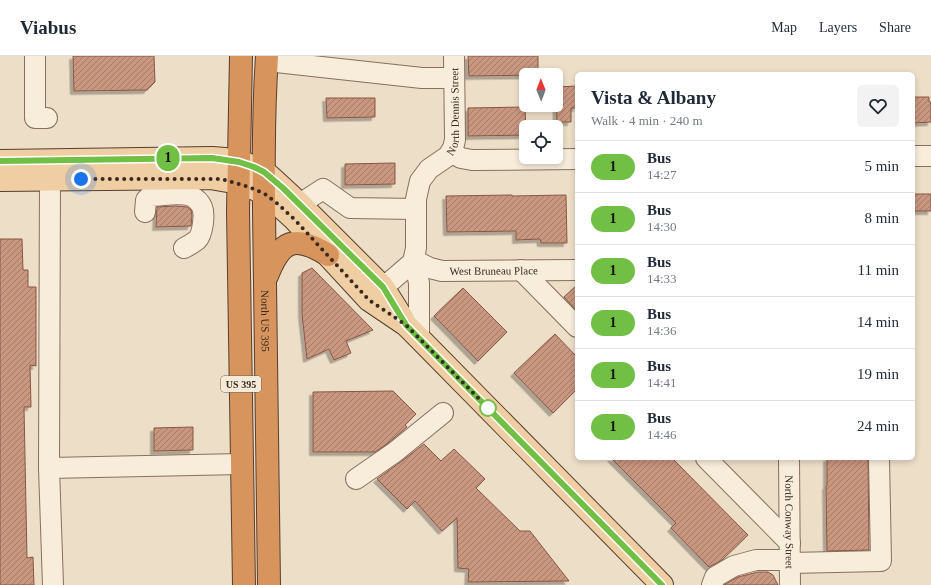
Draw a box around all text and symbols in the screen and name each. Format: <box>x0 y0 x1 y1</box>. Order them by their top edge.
text: Viabus <box>20 17 76 38</box>
text: Map <box>771 20 797 35</box>
text: Layers <box>819 20 857 35</box>
text: Share <box>879 20 911 35</box>
street label: North Dennis Street <box>444 68 461 158</box>
north arrow <box>519 68 563 112</box>
map controls <box>519 68 563 164</box>
button: heart <box>857 85 899 127</box>
text: Vista & Albany <box>591 87 716 108</box>
text: Walk · 4 min · 240 m <box>591 113 703 128</box>
button: locate <box>519 120 563 164</box>
line badge: 1 <box>155 145 181 171</box>
text: 1 <box>165 150 172 165</box>
text: Bus <box>647 150 671 166</box>
text: 5 min <box>864 158 899 174</box>
text: 1 <box>610 159 617 174</box>
text: 14:27 <box>647 167 677 182</box>
your location <box>71 169 91 189</box>
text: Bus <box>647 202 671 218</box>
text: 8 min <box>864 210 899 226</box>
text: 1 <box>610 211 617 226</box>
text: 14:30 <box>647 219 677 234</box>
text: Bus <box>647 254 671 270</box>
text: 11 min <box>857 262 899 278</box>
text: 1 <box>610 263 617 278</box>
street label: West Bruneau Place <box>449 264 538 277</box>
text: 14:33 <box>647 271 677 286</box>
street label: North US 395 <box>259 290 272 352</box>
text: Bus <box>647 306 671 322</box>
text: 14 min <box>857 314 899 330</box>
text: 1 <box>610 315 617 330</box>
text: 14:36 <box>647 323 677 338</box>
text: Bus <box>647 358 671 374</box>
text: 19 min <box>857 366 899 382</box>
text: 1 <box>610 367 617 382</box>
text: 14:41 <box>647 375 677 390</box>
road number: US 395 <box>221 376 261 392</box>
unlabelled marker <box>479 399 497 417</box>
text: Bus <box>647 410 671 426</box>
text: 24 min <box>857 418 899 434</box>
text: 1 <box>610 419 617 434</box>
text: 14:46 <box>647 427 677 442</box>
street label: North Conway Street <box>783 475 796 569</box>

